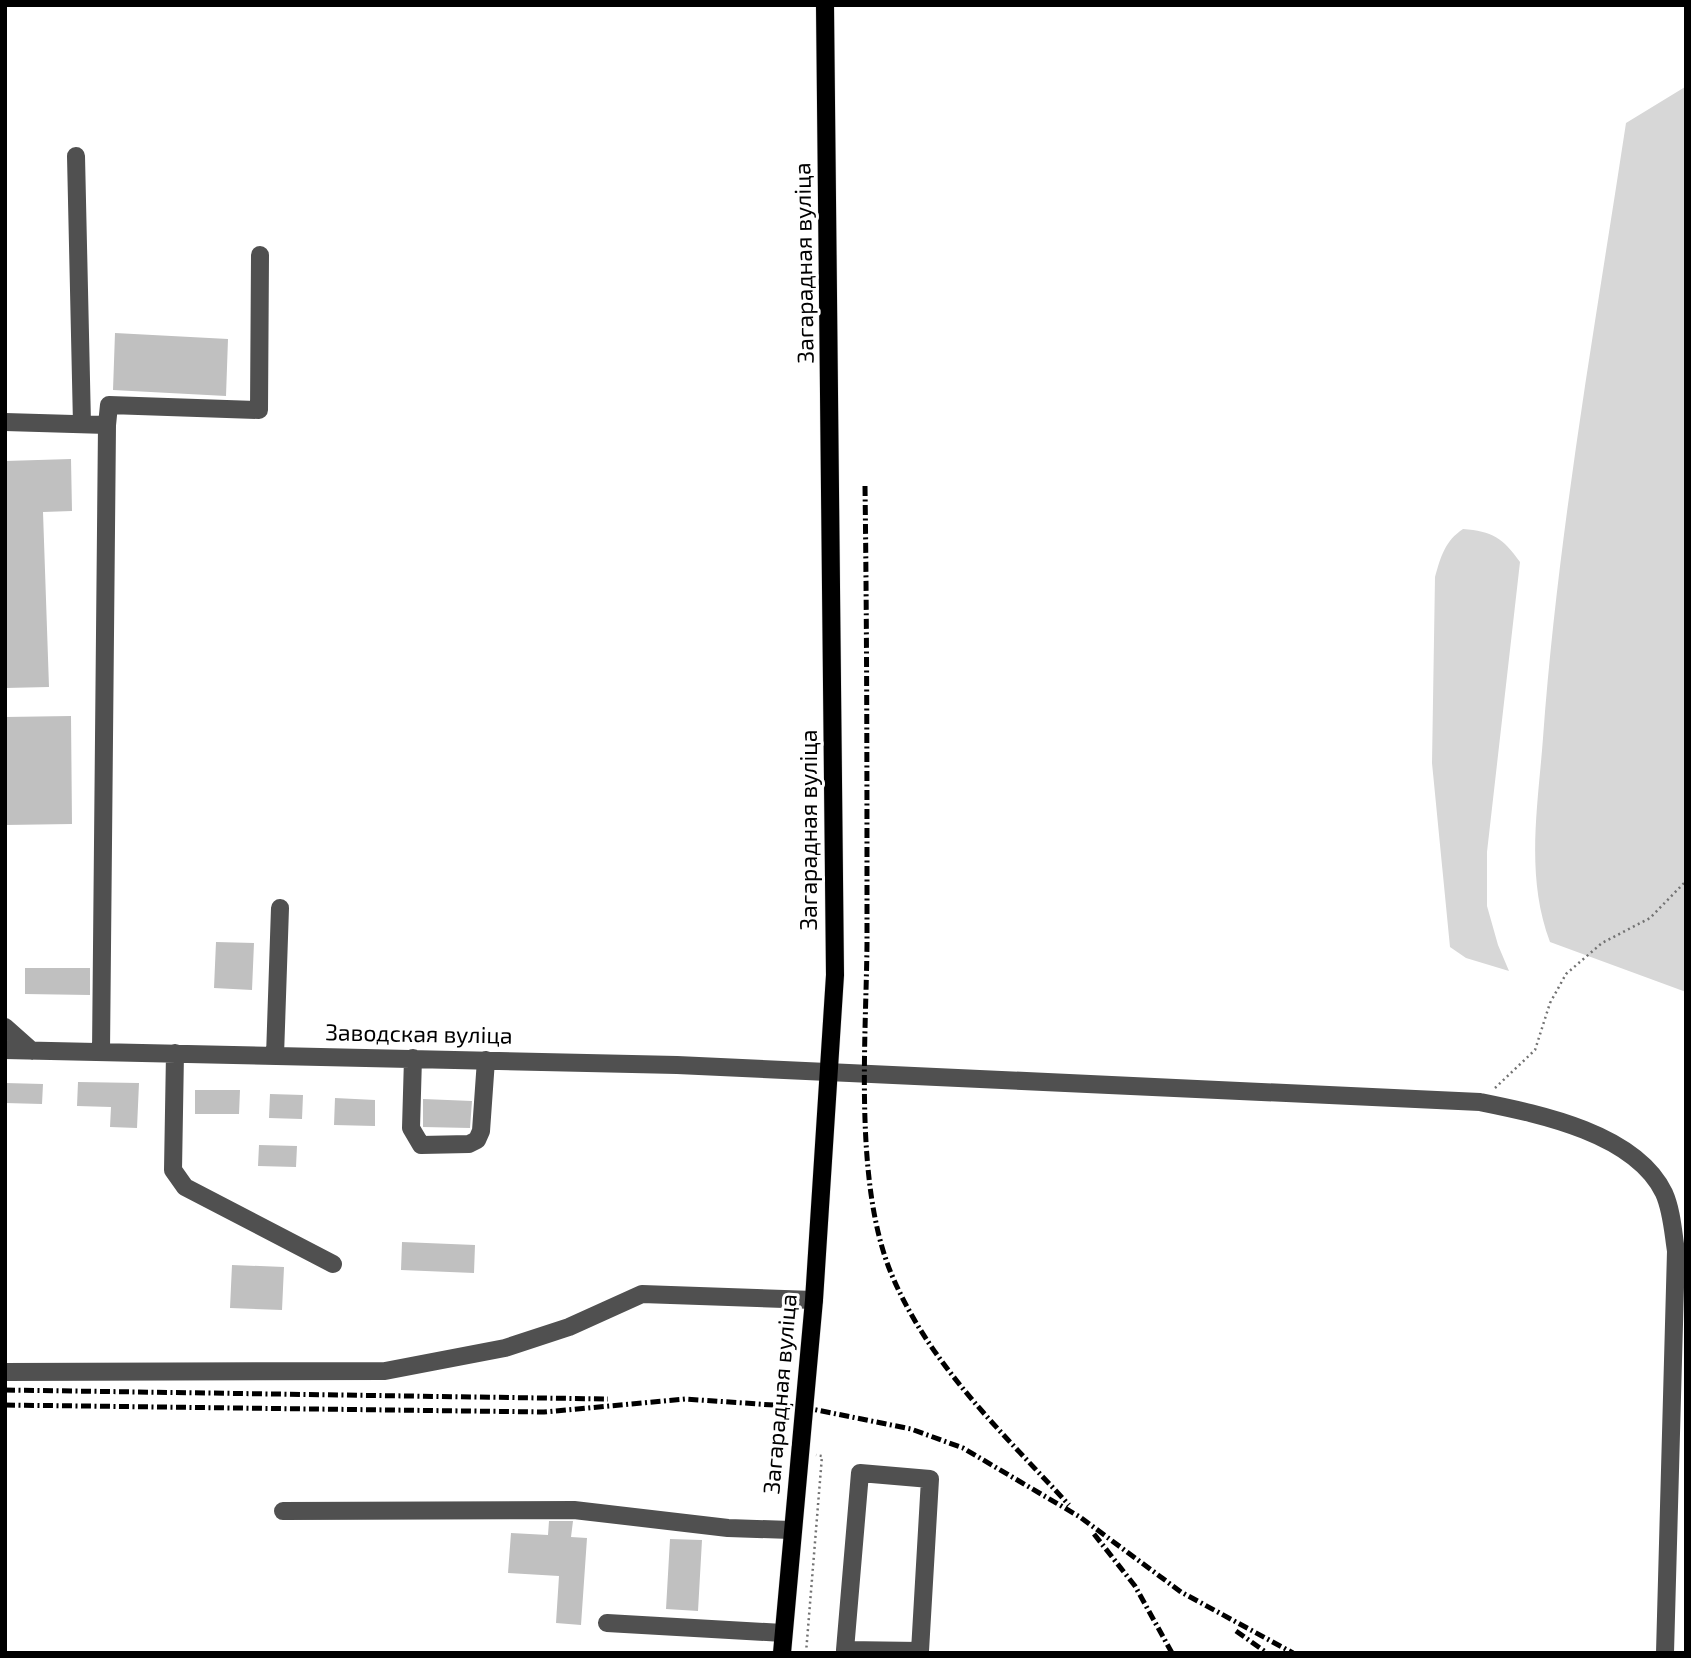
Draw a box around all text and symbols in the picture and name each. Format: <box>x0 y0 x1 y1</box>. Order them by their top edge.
street label: Загарадная вуліца <box>787 162 820 364</box>
street label: Загарадная вуліца <box>794 729 823 931</box>
street label: Заводская вуліца <box>325 1017 513 1050</box>
street label: Загарадная вуліца <box>756 1293 803 1495</box>

